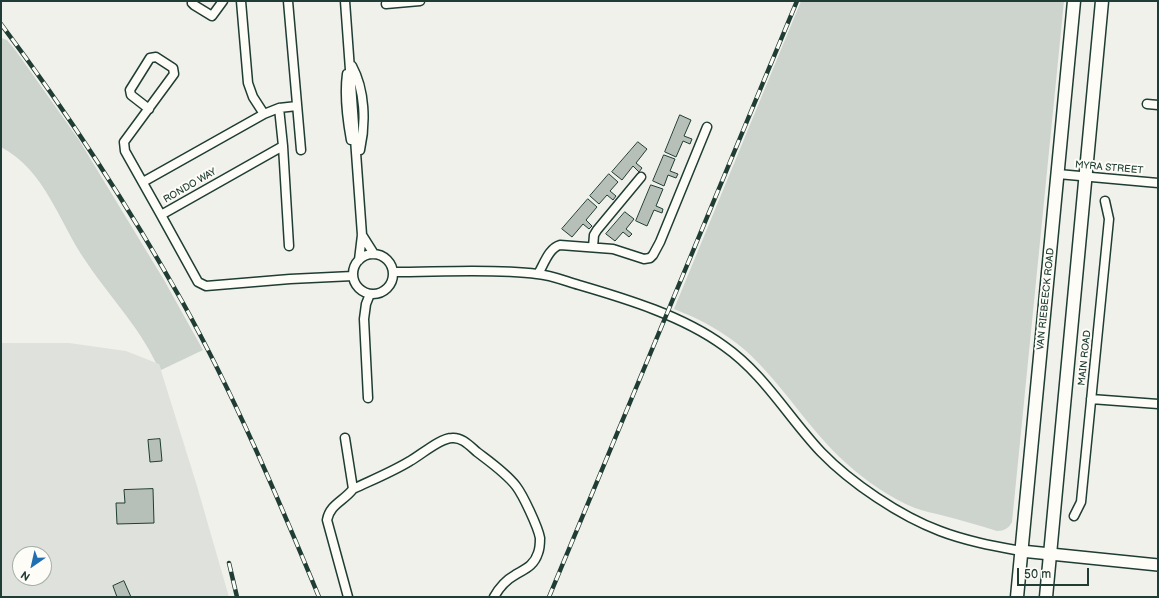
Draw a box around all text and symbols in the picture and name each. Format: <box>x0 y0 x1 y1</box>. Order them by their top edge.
street label: MYRA STREET <box>1074 159 1144 177</box>
street label: RONDO WAY <box>161 166 219 206</box>
street label: VAN RIEBEECK ROAD <box>1035 247 1057 351</box>
street label: MAIN ROAD <box>1076 330 1094 386</box>
north arrow <box>12 546 52 586</box>
scale bar <box>1019 560 1091 586</box>
text: 50 m <box>1024 567 1051 582</box>
text: N <box>19 568 33 583</box>

